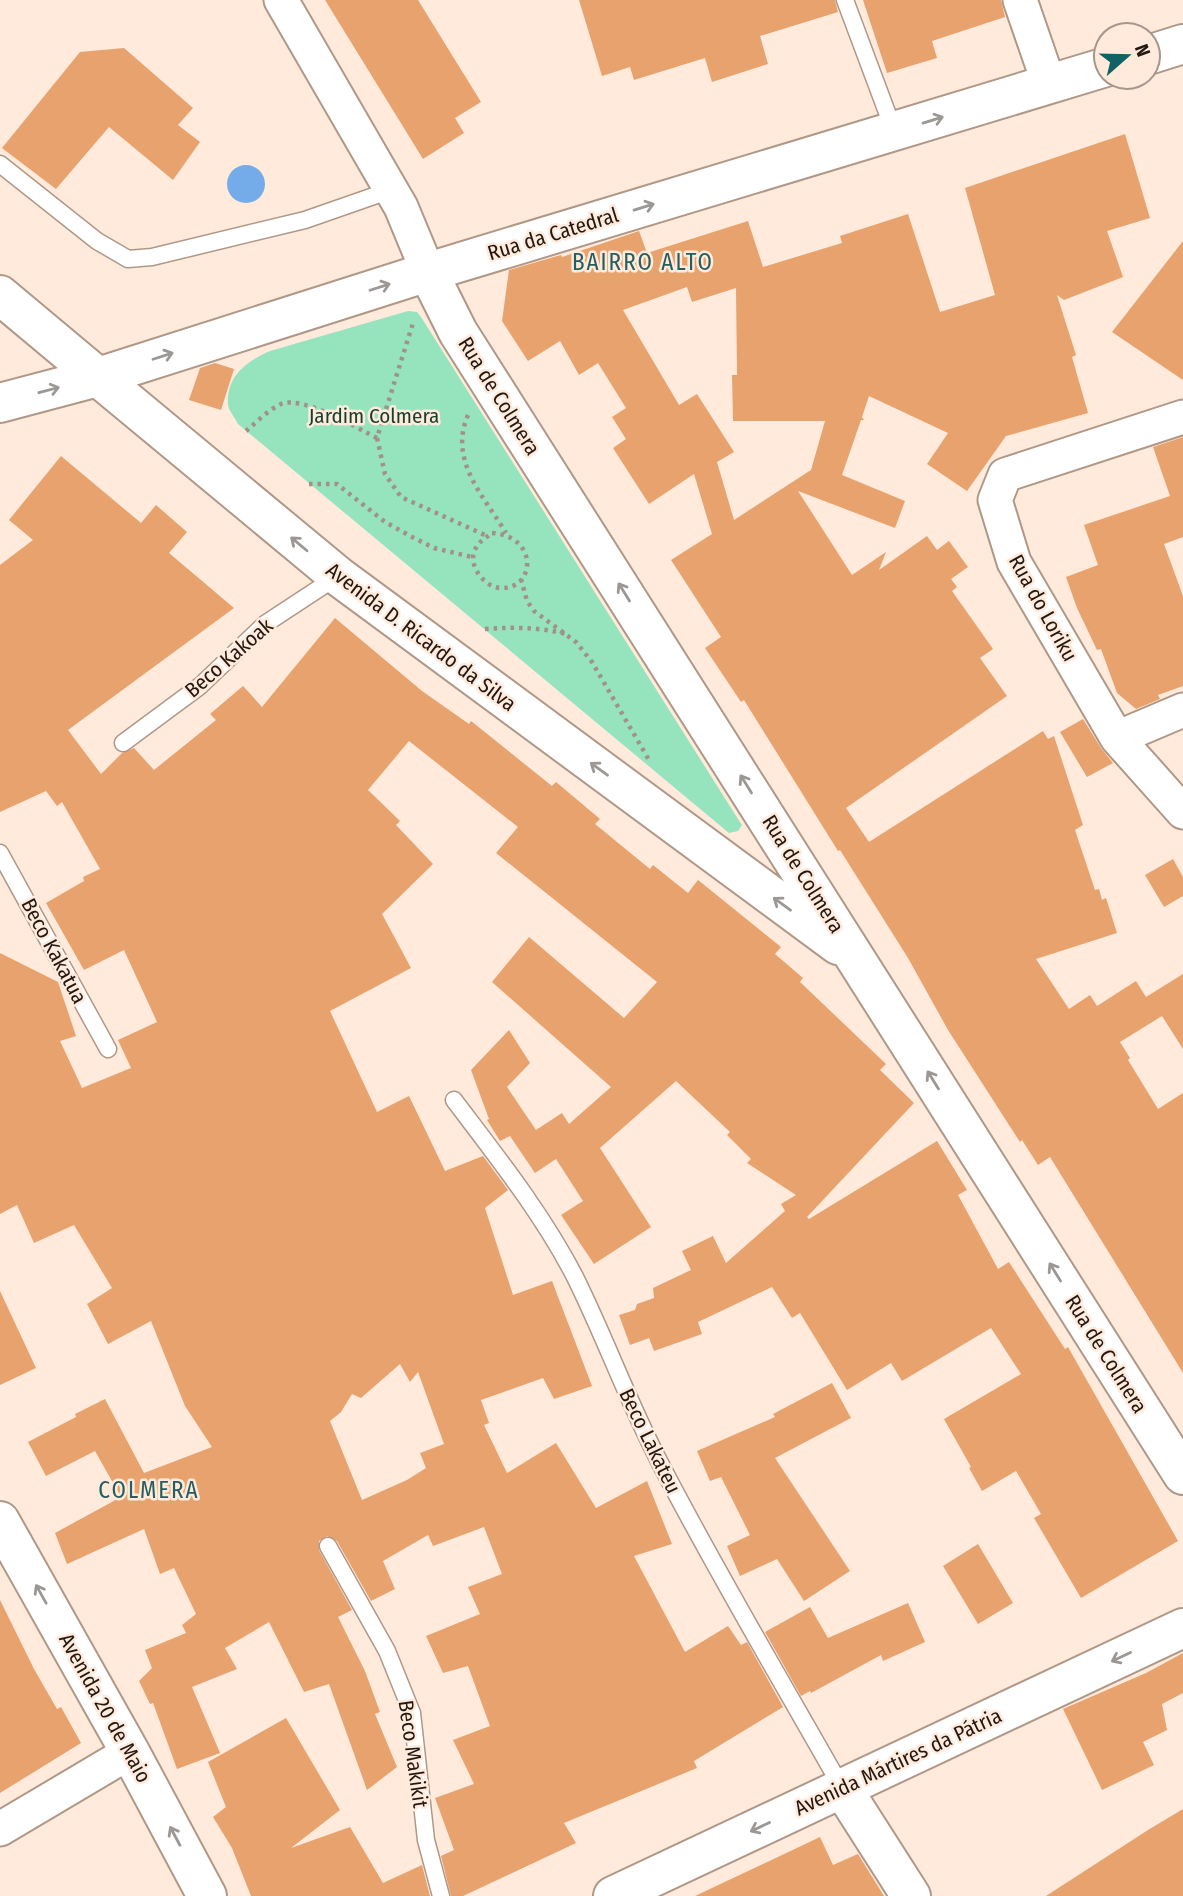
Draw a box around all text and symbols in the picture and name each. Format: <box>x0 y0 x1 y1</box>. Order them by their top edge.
north arrow <box>1092 21 1162 91</box>
text: N <box>1130 41 1155 60</box>
one-way arrow <box>921 112 943 125</box>
one-way arrow <box>633 199 655 212</box>
street label: Rua da Catedral <box>484 202 622 266</box>
district label: BAIRRO ALTO <box>572 248 714 276</box>
one-way arrow <box>369 280 391 293</box>
street label: Rua de Colmera <box>452 332 546 460</box>
one-way arrow <box>152 349 174 361</box>
one-way arrow <box>37 383 60 396</box>
park label: Jardim Colmera <box>309 403 439 429</box>
one-way arrow <box>291 536 309 552</box>
street label: Rua do Loriku <box>1003 550 1083 666</box>
street label: Avenida D. Ricardo da Silva <box>321 557 521 717</box>
one-way arrow <box>616 583 630 603</box>
street label: Beco Kakoak <box>180 613 279 703</box>
one-way arrow <box>590 762 609 776</box>
one-way arrow <box>738 775 752 795</box>
street label: Rua de Colmera <box>756 810 850 938</box>
street label: Beco Kakatua <box>15 894 93 1008</box>
one-way arrow <box>773 896 792 911</box>
one-way arrow <box>926 1070 940 1090</box>
one-way arrow <box>1047 1263 1062 1282</box>
street label: Rua de Colmera <box>1059 1290 1153 1418</box>
street label: Beco Lakateu <box>613 1384 687 1498</box>
district label: COLMERA <box>98 1476 200 1504</box>
one-way arrow <box>34 1584 47 1605</box>
street label: Avenida 20 de Maio <box>53 1629 157 1787</box>
one-way arrow <box>1111 1651 1132 1664</box>
street label: Beco Makikit <box>393 1698 433 1810</box>
street label: Avenida Mártires da Pátria <box>790 1703 1006 1821</box>
one-way arrow <box>750 1820 771 1834</box>
one-way arrow <box>168 1826 181 1847</box>

